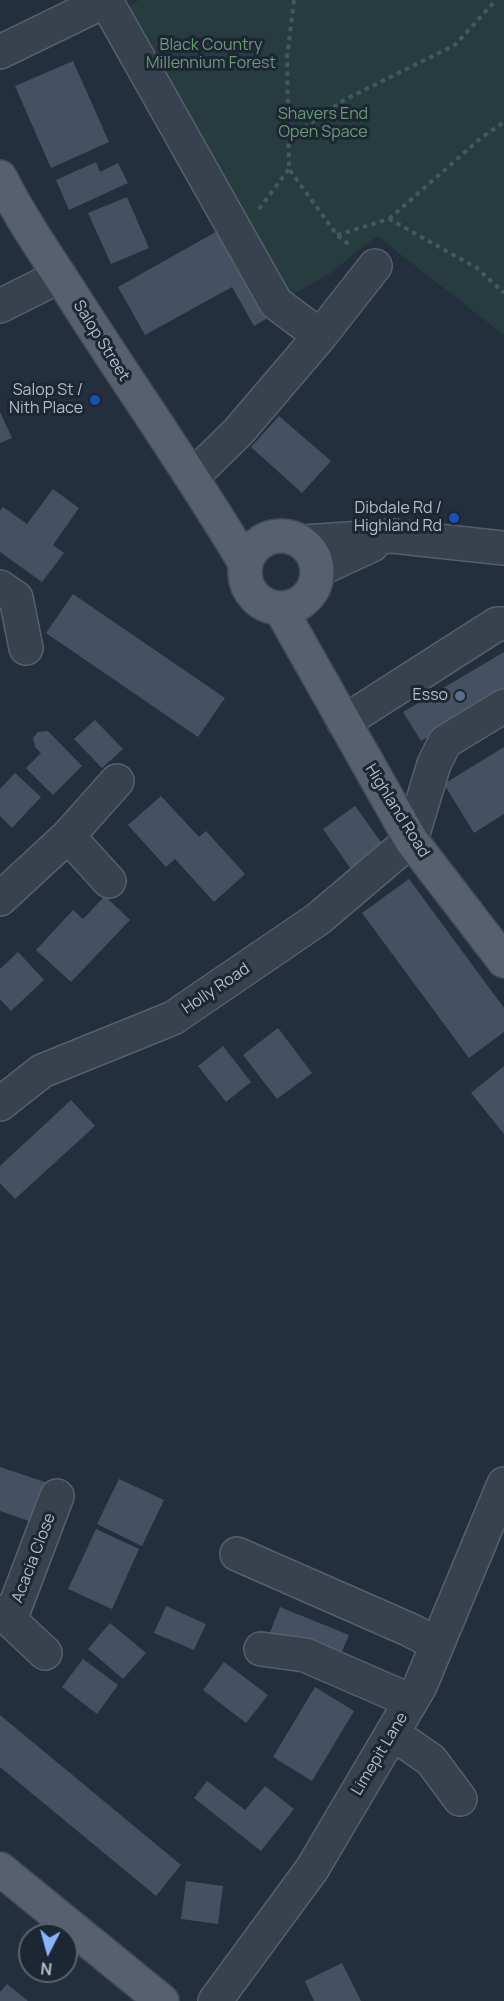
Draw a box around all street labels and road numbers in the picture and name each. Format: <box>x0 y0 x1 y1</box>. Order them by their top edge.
street label: Salop Street <box>69 297 133 385</box>
street label: Highland Road <box>361 761 433 861</box>
street label: Holly Road <box>179 959 253 1019</box>
street label: Acacia Close <box>8 1510 60 1606</box>
street label: Limepit Lane <box>348 1709 412 1799</box>

